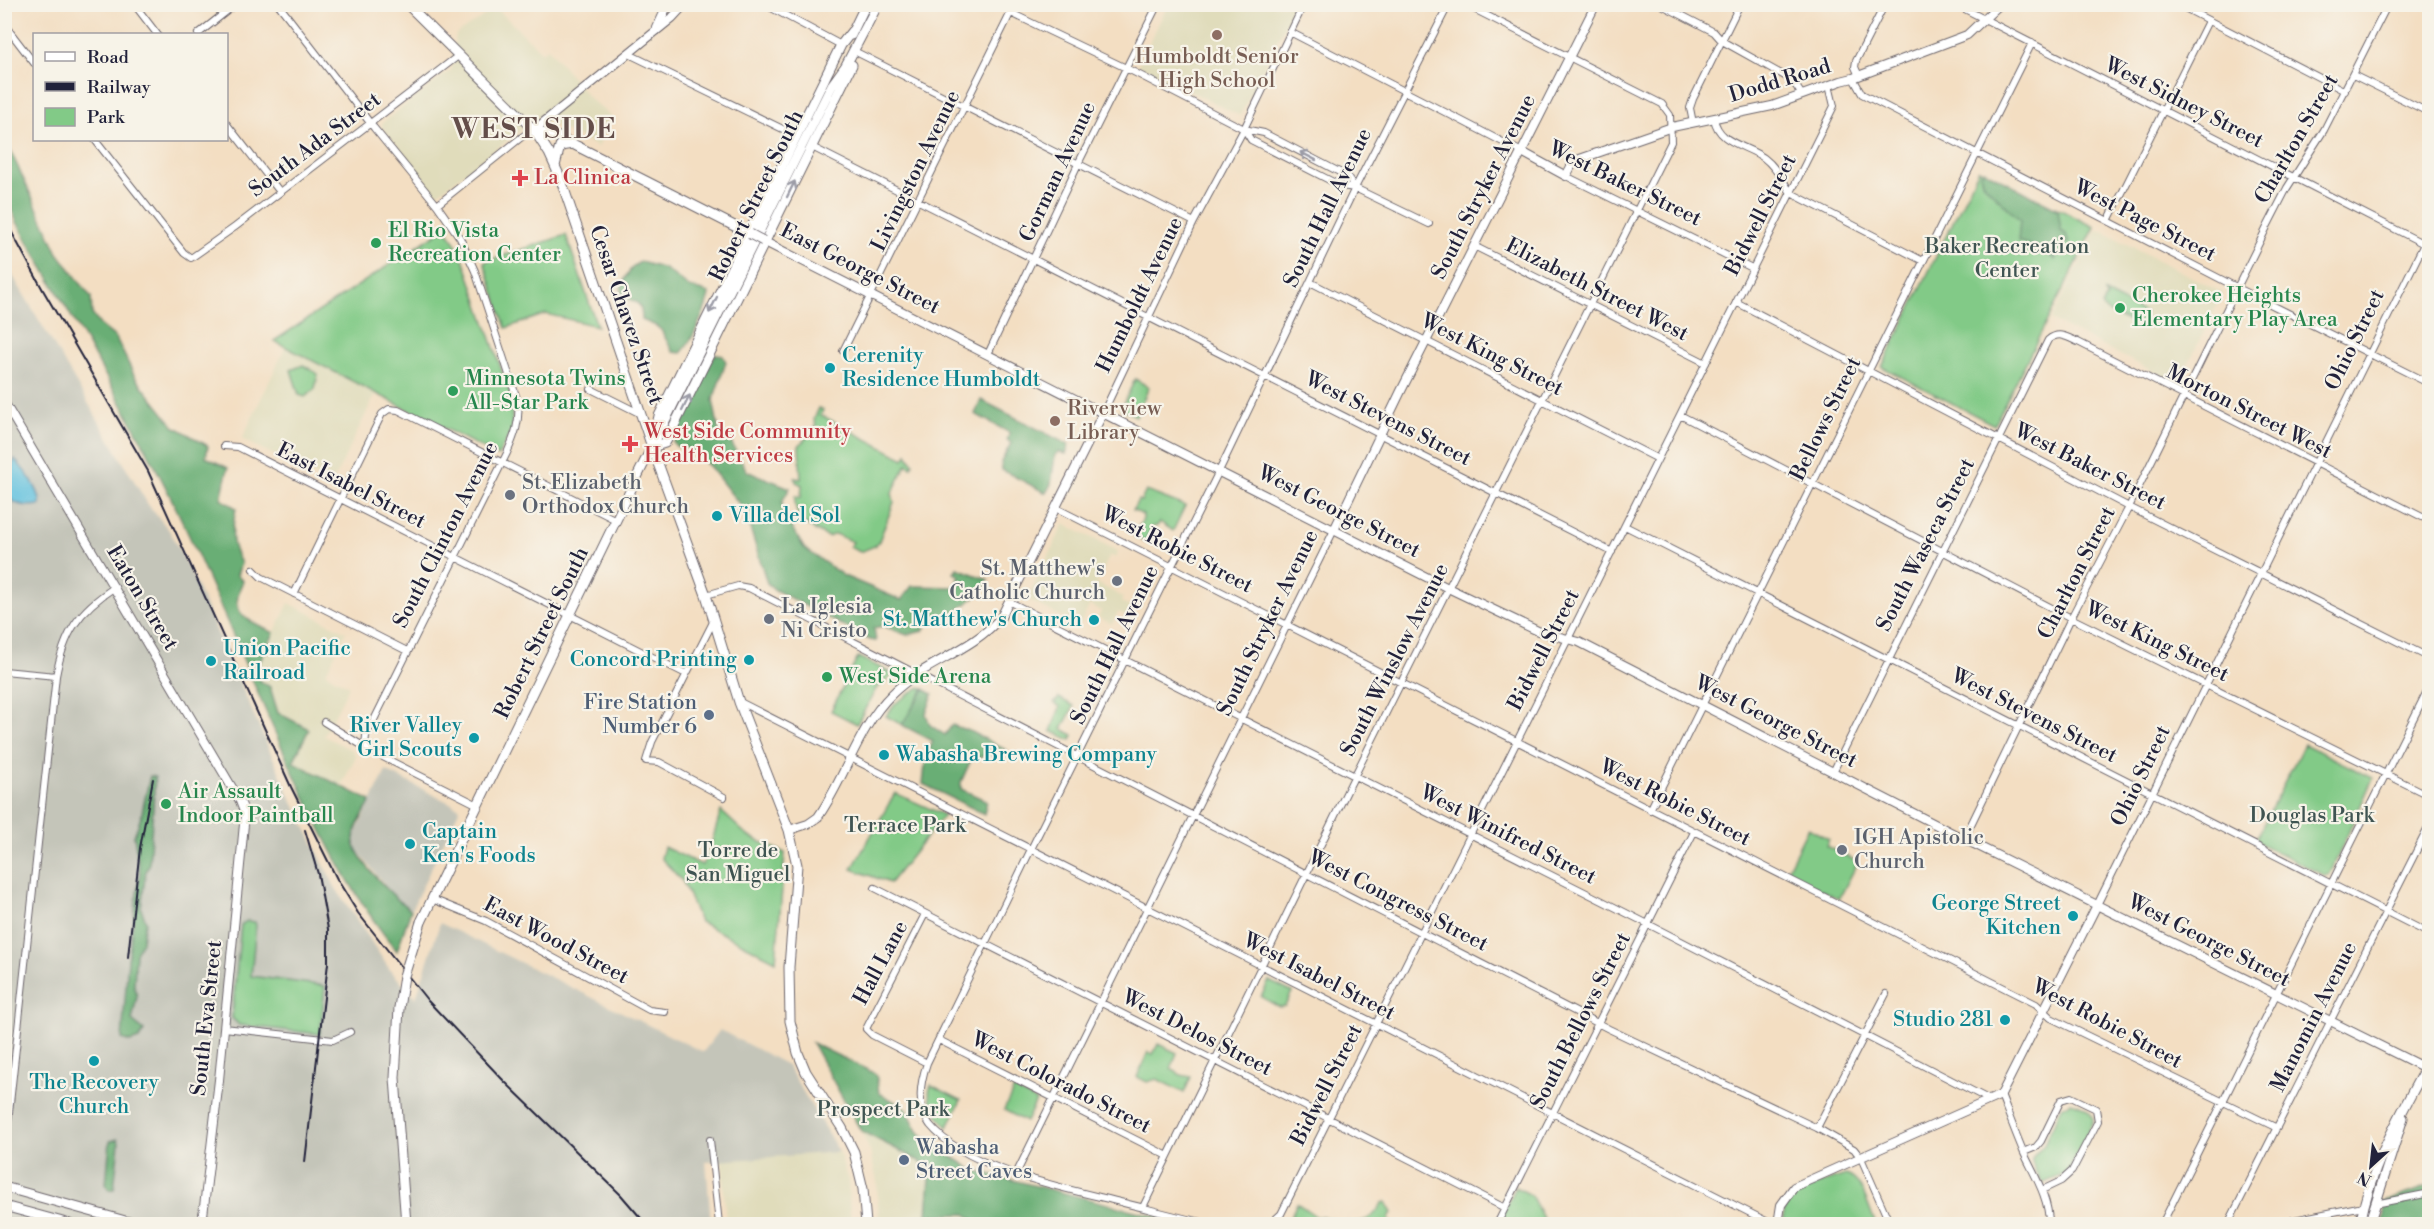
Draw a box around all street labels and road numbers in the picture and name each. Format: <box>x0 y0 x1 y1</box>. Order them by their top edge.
street label: West Sidney Street <box>2099 51 2268 155</box>
street label: Dodd Road <box>1726 53 1834 109</box>
street label: Charlton Street <box>2249 69 2345 208</box>
street label: Livingston Avenue <box>866 86 966 256</box>
street label: South Ada Street <box>244 87 387 203</box>
street label: South Stryker Avenue <box>1426 90 1542 284</box>
street label: Gorman Avenue <box>1014 98 1102 246</box>
street label: Robert Street South <box>704 106 810 286</box>
street label: South Hall Avenue <box>1278 124 1378 292</box>
street label: West Baker Street <box>1544 135 1706 232</box>
street label: Bidwell Street <box>1719 150 1803 281</box>
street label: West Page Street <box>2069 174 2221 268</box>
street label: Humboldt Avenue <box>1091 213 1189 377</box>
street label: East George Street <box>776 218 945 321</box>
street label: Cesar Chavez Street <box>583 222 669 409</box>
street label: Elizabeth Street West <box>1501 233 1693 348</box>
street label: Ohio Street <box>2319 285 2391 395</box>
street label: West King Street <box>1416 307 1568 402</box>
street label: Bellows Street <box>1784 352 1867 486</box>
street label: Morton Street West <box>2162 359 2337 465</box>
street label: West Stevens Street <box>1300 365 1476 472</box>
street label: West Baker Street <box>2009 417 2171 517</box>
street label: East Isabel Street <box>272 437 431 535</box>
street label: South Clinton Avenue <box>388 438 504 632</box>
street label: South Waseca Street <box>1871 453 1981 636</box>
street label: West George Street <box>1253 459 1425 564</box>
street label: West Robie Street <box>1096 500 1258 600</box>
street label: Charlton Street <box>2032 502 2122 644</box>
street label: South Stryker Avenue <box>1212 526 1324 720</box>
street label: Eaton Street <box>100 541 184 656</box>
street label: Robert Street South <box>489 543 595 723</box>
street label: South Winslow Avenue <box>1335 559 1455 761</box>
street label: South Hall Avenue <box>1065 561 1165 729</box>
street label: Bidwell Street <box>1502 585 1586 716</box>
street label: West King Street <box>2080 596 2234 688</box>
street label: West Stevens Street <box>1946 662 2122 769</box>
street label: West George Street <box>1690 669 1862 774</box>
street label: Ohio Street <box>2105 721 2177 831</box>
street label: West Robie Street <box>1594 753 1756 853</box>
street label: West Winifred Street <box>1415 779 1601 891</box>
street label: West Congress Street <box>1303 844 1493 958</box>
street label: West George Street <box>2123 888 2295 993</box>
street label: East Wood Street <box>479 892 634 990</box>
street label: Hall Lane <box>848 916 914 1010</box>
street label: West Isabel Street <box>1238 927 1400 1027</box>
street label: South Bellows Street <box>1525 928 1637 1114</box>
street label: South Eva Street <box>186 938 228 1097</box>
street label: Manomin Avenue <box>2265 938 2363 1096</box>
street label: West Robie Street <box>2027 973 2187 1075</box>
street label: West Delos Street <box>1117 984 1277 1082</box>
street label: Bidwell Street <box>1285 1020 1369 1151</box>
street label: West Colorado Street <box>966 1026 1156 1140</box>

